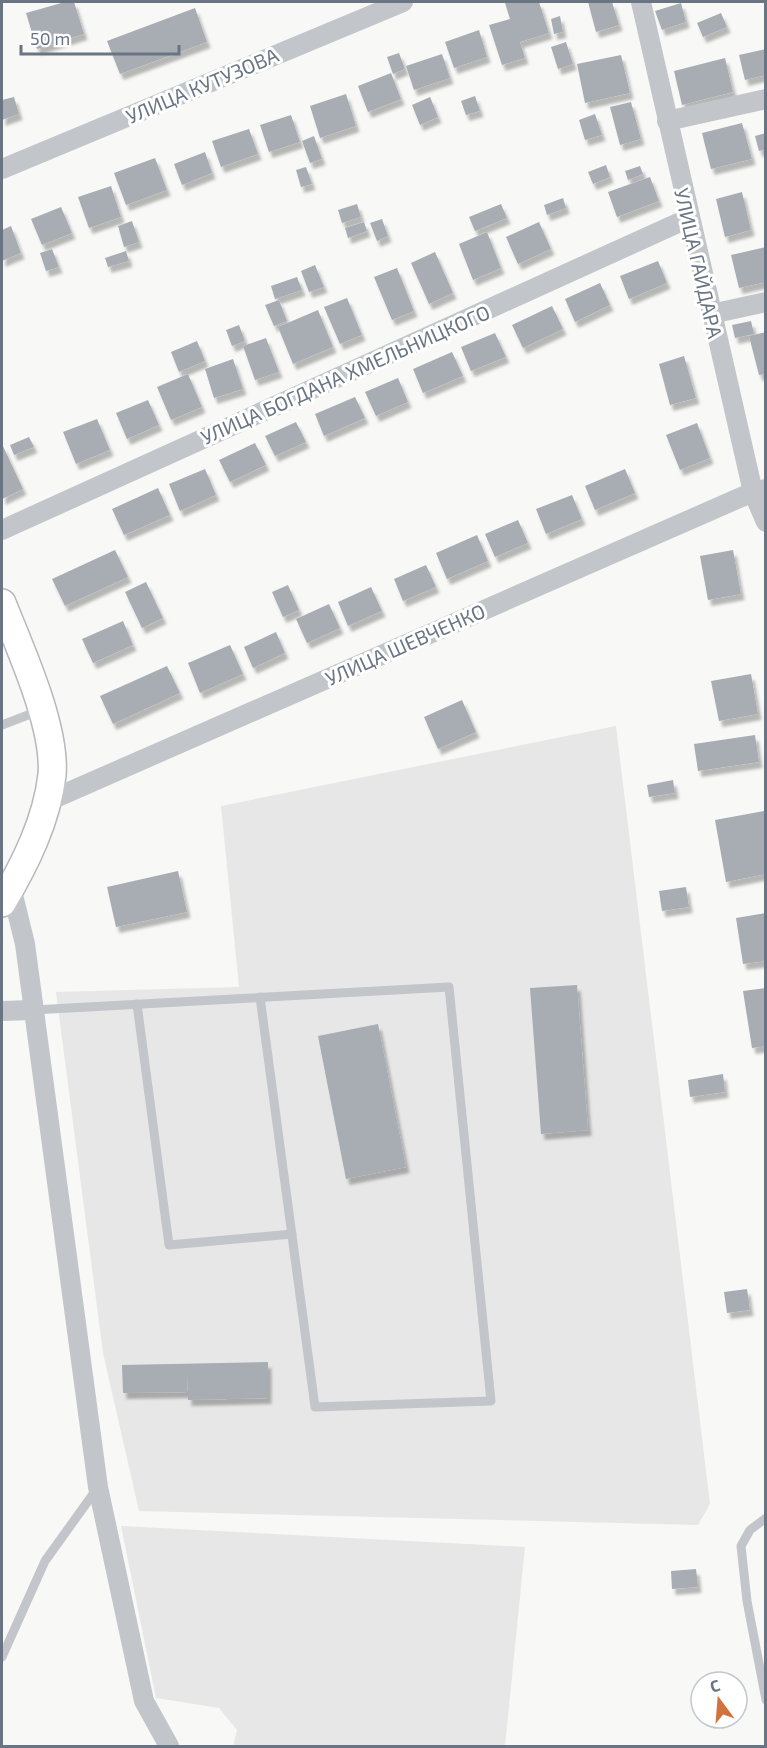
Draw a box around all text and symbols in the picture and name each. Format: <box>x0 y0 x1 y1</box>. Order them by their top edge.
scale bar <box>21 18 178 56</box>
text: 50 m <box>30 27 70 49</box>
street label: УЛИЦА КУТУЗОВА <box>122 42 282 128</box>
street label: УЛИЦА ГАЙДАРА <box>670 186 728 341</box>
street label: УЛИЦА БОГДАНА ХМЕЛЬНИЦКОГО <box>197 299 493 449</box>
street label: УЛИЦА ШЕВЧЕНКО <box>321 598 489 690</box>
north arrow <box>689 1670 749 1730</box>
text: С <box>708 1675 722 1696</box>

